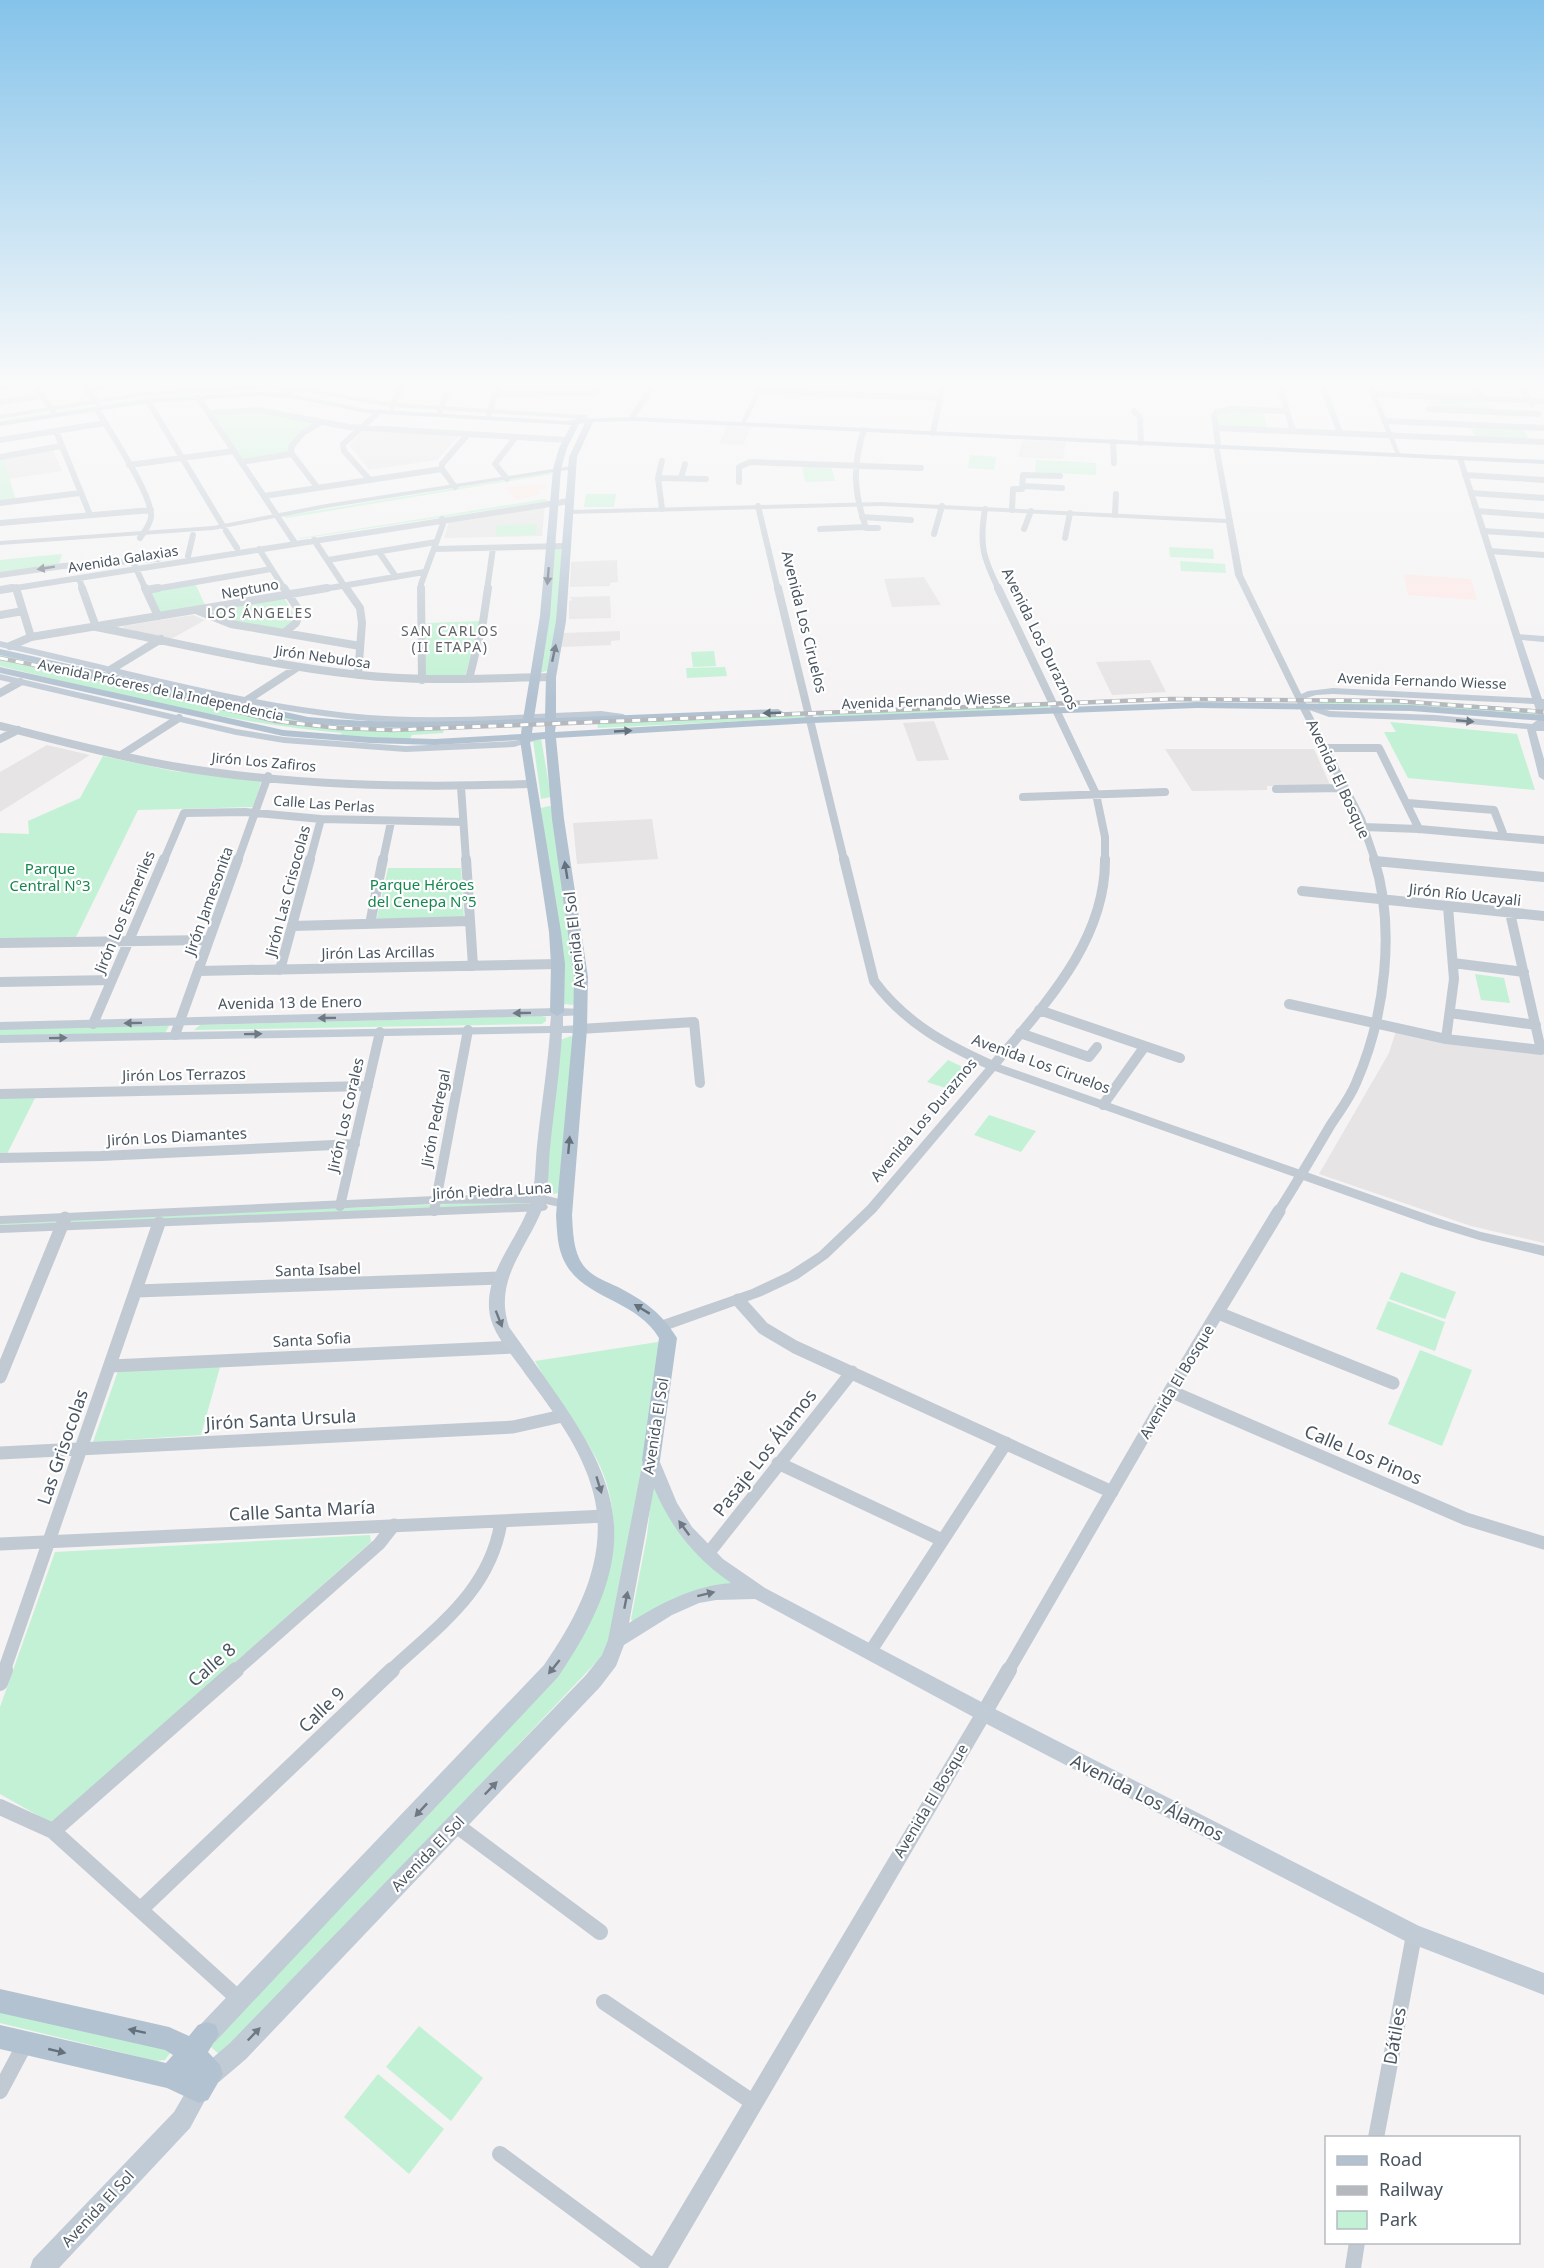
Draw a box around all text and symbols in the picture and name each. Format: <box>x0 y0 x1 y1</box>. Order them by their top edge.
street label: Avenida Galaxias <box>66 540 180 577</box>
street label: Avenida Los Ciruelos <box>778 549 832 695</box>
one-way arrow <box>37 564 56 573</box>
street label: Avenida Los Duraznos <box>998 564 1084 713</box>
one-way arrow <box>544 566 553 585</box>
street label: Neptuno <box>220 574 280 603</box>
district label: LOS ÁNGELES <box>207 603 313 622</box>
district label: SAN CARLOS (II ETAPA) <box>401 621 499 656</box>
street label: Jirón Nebulosa <box>272 640 372 673</box>
one-way arrow <box>550 643 559 662</box>
street label: Avenida Próceres de la Independencia <box>36 654 286 725</box>
street label: Avenida Fernando Wiesse <box>1337 668 1507 693</box>
street label: Avenida Fernando Wiesse <box>841 688 1011 713</box>
one-way arrow <box>763 708 782 717</box>
street label: Avenida El Bosque <box>1302 716 1375 841</box>
one-way arrow <box>1456 716 1475 726</box>
one-way arrow <box>613 727 632 736</box>
street label: Jirón Los Zafiros <box>209 747 317 776</box>
street label: Calle Las Perlas <box>273 790 376 817</box>
street label: Jirón Las Crisocolas <box>259 823 314 960</box>
street label: Jirón Jamesonita <box>178 844 237 960</box>
street label: Jirón Los Esmeriles <box>88 847 159 978</box>
park label: Parque Central N°3 <box>9 858 91 895</box>
one-way arrow <box>562 861 571 880</box>
park label: Parque Héroes del Cenepa N°5 <box>367 874 477 911</box>
street label: Jirón Río Ucayali <box>1406 878 1522 910</box>
street label: Avenida El Sol <box>559 891 589 990</box>
street label: Jirón Las Arcillas <box>319 941 435 963</box>
street label: Avenida 13 de Enero <box>218 991 362 1013</box>
one-way arrow <box>513 1009 532 1018</box>
one-way arrow <box>318 1014 337 1023</box>
one-way arrow <box>123 1018 142 1028</box>
one-way arrow <box>244 1029 263 1039</box>
street label: Avenida Los Ciruelos <box>969 1029 1113 1097</box>
one-way arrow <box>49 1033 68 1043</box>
street label: Avenida Los Duraznos <box>866 1053 981 1185</box>
street label: Jirón Los Corales <box>322 1056 368 1176</box>
street label: Jirón Los Terrazos <box>120 1063 246 1085</box>
street label: Jirón Pedregal <box>415 1067 454 1170</box>
street label: Jirón Los Diamantes <box>104 1122 247 1150</box>
one-way arrow <box>564 1136 573 1155</box>
street label: Jirón Piedra Luna <box>430 1177 552 1203</box>
street label: Santa Isabel <box>275 1258 361 1280</box>
one-way arrow <box>634 1303 650 1314</box>
one-way arrow <box>494 1310 504 1328</box>
street label: Avenida El Bosque <box>1134 1321 1218 1442</box>
street label: Santa Sofia <box>272 1327 352 1351</box>
street label: Avenida El Sol <box>637 1376 673 1476</box>
street label: Pasaje Los Álamos <box>707 1384 822 1521</box>
street label: Las Grisocolas <box>31 1386 93 1508</box>
street label: Jirón Santa Ursula <box>203 1403 357 1435</box>
street label: Calle Los Pinos <box>1301 1419 1426 1490</box>
one-way arrow <box>595 1476 604 1494</box>
street label: Calle Santa María <box>228 1494 376 1526</box>
one-way arrow <box>678 1520 690 1535</box>
one-way arrow <box>697 1589 715 1599</box>
one-way arrow <box>622 1590 631 1609</box>
street label: Calle 8 <box>182 1637 240 1692</box>
one-way arrow <box>547 1659 560 1675</box>
street label: Calle 9 <box>293 1681 350 1737</box>
street label: Avenida El Bosque <box>888 1740 972 1861</box>
street label: Avenida Los Álamos <box>1067 1748 1228 1846</box>
one-way arrow <box>484 1781 498 1796</box>
one-way arrow <box>414 1802 428 1817</box>
street label: Avenida El Sol <box>386 1811 468 1895</box>
street label: Dátiles <box>1377 2005 1411 2066</box>
one-way arrow <box>128 2025 146 2035</box>
one-way arrow <box>247 2027 261 2042</box>
one-way arrow <box>48 2047 66 2057</box>
legend <box>1325 2136 1520 2244</box>
text: Road <box>1379 2147 1422 2171</box>
street label: Avenida El Sol <box>57 2166 138 2251</box>
text: Railway <box>1379 2177 1444 2201</box>
text: Park <box>1379 2207 1417 2231</box>

